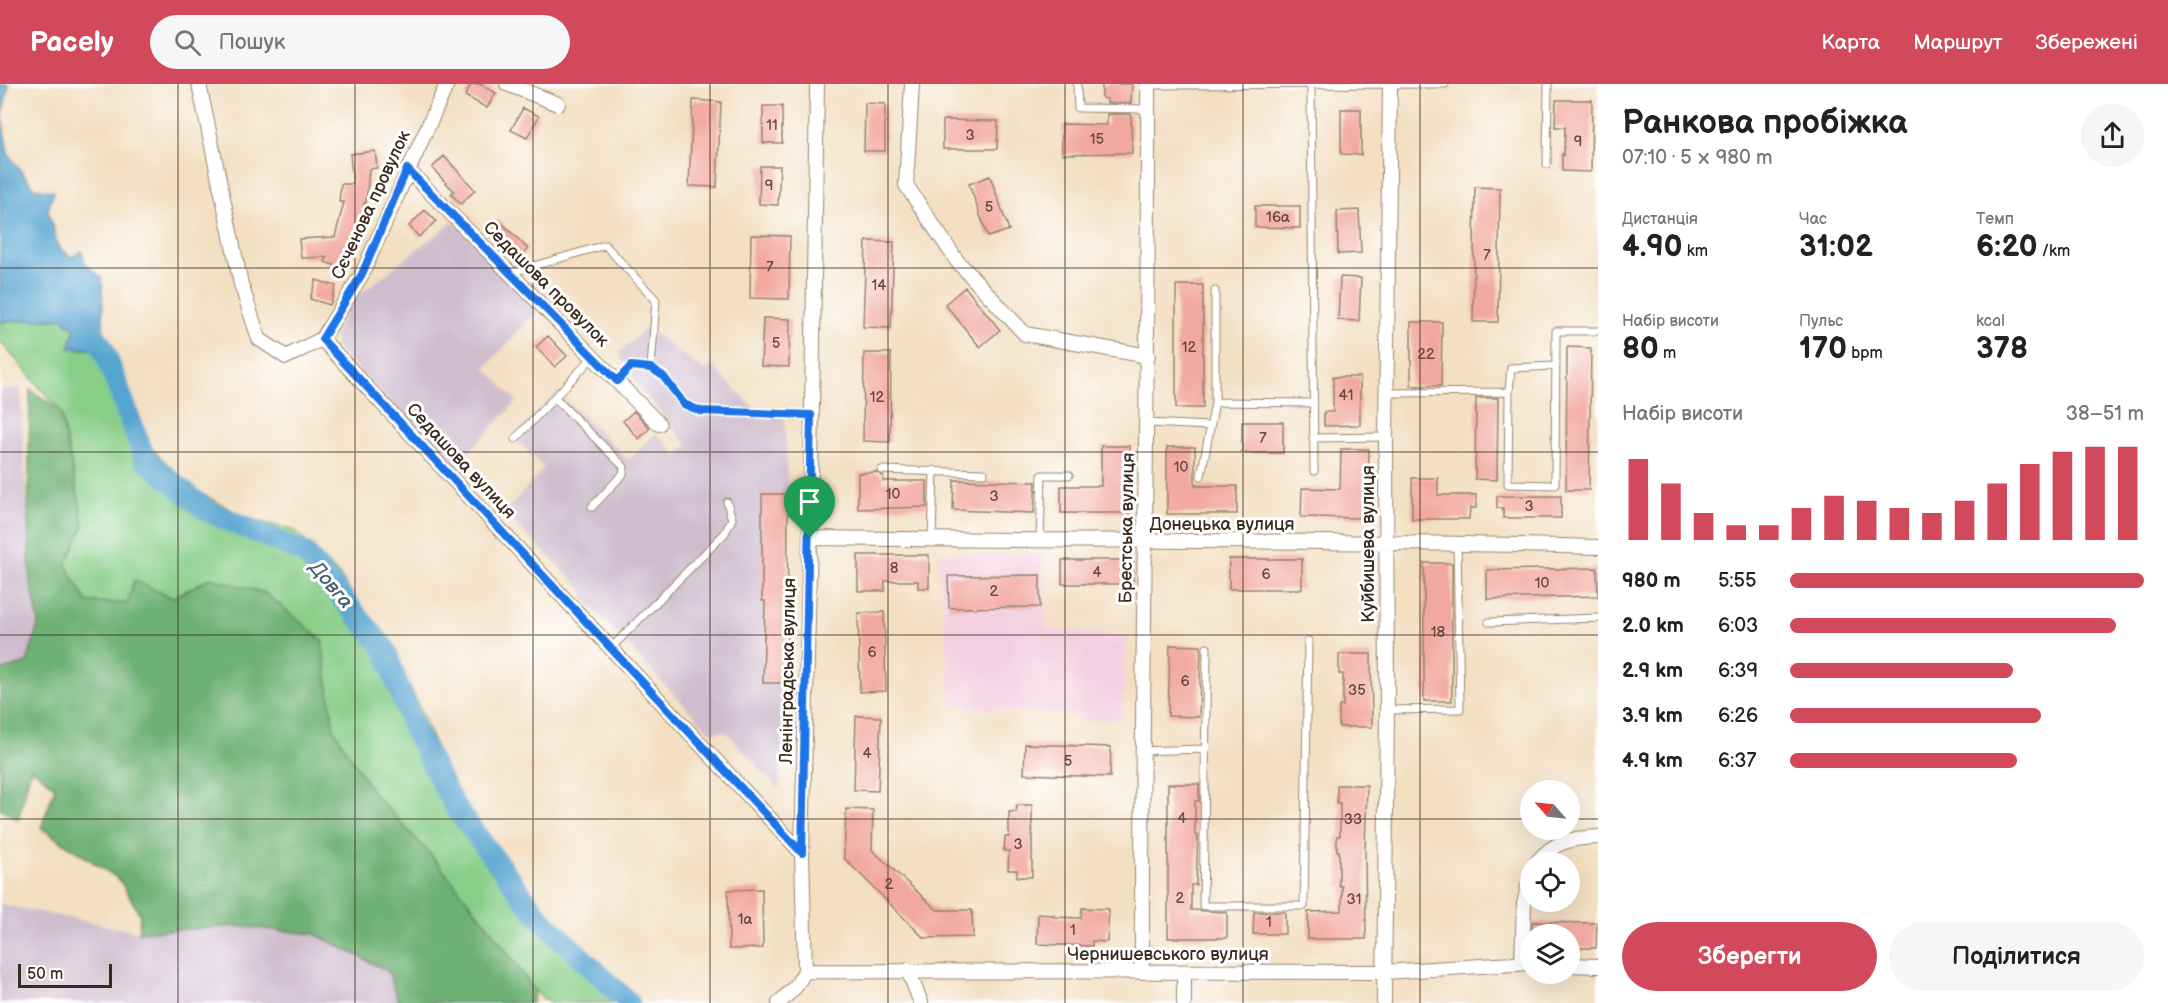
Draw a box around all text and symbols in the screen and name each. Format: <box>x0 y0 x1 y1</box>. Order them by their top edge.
search box <box>150 15 570 69</box>
text: Pacely <box>30 26 114 59</box>
icon: search <box>171 26 204 59</box>
text: Пошук <box>219 29 285 56</box>
text: Карта <box>1821 30 1880 55</box>
text: Маршрут <box>1913 30 2003 55</box>
text: Збережені <box>2036 30 2138 55</box>
text: Ранкова пробіжка <box>1622 103 1907 143</box>
button: share <box>2081 104 2144 167</box>
house number: 11 <box>766 116 778 135</box>
house number: 3 <box>965 126 975 145</box>
street label: Сєченова провулок <box>327 127 415 283</box>
house number: 15 <box>1090 130 1104 149</box>
house number: 9 <box>1574 132 1582 151</box>
text: 07:10 · 5 × 980 m <box>1622 146 1773 170</box>
house number: 9 <box>765 176 773 195</box>
house number: 5 <box>985 198 993 217</box>
house number: 16а <box>1266 208 1290 227</box>
text: Дистанція <box>1622 210 1698 229</box>
text: Час <box>1799 210 1827 229</box>
text: Темп <box>1976 210 2014 229</box>
street label: Седашова провулок <box>479 217 613 351</box>
text: 4.90 <box>1622 229 1683 265</box>
text: 31:02 <box>1799 229 1873 265</box>
text: 6:20 <box>1976 229 2038 265</box>
text: km <box>1683 242 1708 261</box>
text: /km <box>2038 242 2070 261</box>
house number: 7 <box>1483 246 1491 265</box>
house number: 7 <box>766 258 774 277</box>
house number: 14 <box>872 276 886 295</box>
text: Набір висоти <box>1622 312 1719 331</box>
text: Пульс <box>1799 312 1843 331</box>
text: kcal <box>1976 312 2005 331</box>
text: 80 <box>1622 331 1659 367</box>
text: 170 <box>1799 331 1847 367</box>
text: 378 <box>1976 331 2028 367</box>
house number: 5 <box>772 334 780 353</box>
house number: 12 <box>1182 338 1196 357</box>
text: m <box>1659 344 1676 363</box>
text: bpm <box>1847 344 1883 363</box>
house number: 22 <box>1417 345 1435 364</box>
house number: 41 <box>1339 386 1353 405</box>
house number: 12 <box>870 388 884 407</box>
street label: Седашова вулиця <box>402 399 520 523</box>
text: Набір висоти <box>1622 402 1743 426</box>
text: 38–51 m <box>2066 402 2144 426</box>
house number: 7 <box>1259 429 1267 448</box>
street label: Брестська вулиця <box>1115 453 1139 603</box>
house number: 10 <box>1174 458 1188 477</box>
street label: Куйбишева вулиця <box>1358 465 1379 623</box>
pin <box>784 476 835 538</box>
icon: arrive <box>793 485 826 518</box>
house number: 10 <box>886 485 900 504</box>
house number: 3 <box>989 487 999 506</box>
house number: 3 <box>1524 497 1534 516</box>
street label: Донецька вулиця <box>1149 514 1295 535</box>
water label: Довга <box>303 555 358 614</box>
house number: 8 <box>890 559 899 578</box>
house number: 4 <box>1092 563 1102 582</box>
house number: 6 <box>1261 565 1271 584</box>
text: 980 m <box>1622 569 1681 593</box>
text: 5:55 <box>1718 569 1756 593</box>
house number: 10 <box>1535 574 1549 593</box>
street label: Ленінградська вулиця <box>776 578 800 765</box>
house number: 2 <box>990 582 999 601</box>
text: 2.0 km <box>1622 614 1684 638</box>
text: 6:03 <box>1718 614 1758 638</box>
house number: 18 <box>1431 623 1446 642</box>
house number: 6 <box>867 643 877 662</box>
text: 2.9 km <box>1622 659 1683 683</box>
text: 6:39 <box>1718 659 1758 683</box>
house number: 6 <box>1180 672 1190 691</box>
house number: 35 <box>1348 681 1366 700</box>
text: 3.9 km <box>1622 704 1683 728</box>
text: 6:26 <box>1718 704 1758 728</box>
house number: 4 <box>862 744 872 763</box>
text: 4.9 km <box>1622 749 1683 773</box>
text: 6:37 <box>1718 749 1756 773</box>
house number: 5 <box>1064 752 1072 771</box>
north arrow <box>1520 780 1580 840</box>
map controls <box>1520 780 1580 984</box>
house number: 4 <box>1177 809 1187 828</box>
house number: 33 <box>1344 810 1362 829</box>
house number: 3 <box>1013 835 1023 854</box>
button: locate <box>1520 852 1580 912</box>
house number: 2 <box>885 875 894 894</box>
house number: 2 <box>1176 889 1185 908</box>
house number: 31 <box>1346 890 1362 909</box>
house number: 1а <box>738 910 752 929</box>
house number: 1 <box>1266 913 1272 932</box>
house number: 1 <box>1070 921 1076 940</box>
button: Зберегти <box>1622 922 1877 991</box>
button: Поділитися <box>1889 922 2144 991</box>
button: layers <box>1520 924 1580 984</box>
street label: Чернишевського вулиця <box>1067 944 1269 965</box>
scale bar <box>18 961 112 988</box>
text: 50 m <box>27 965 63 984</box>

